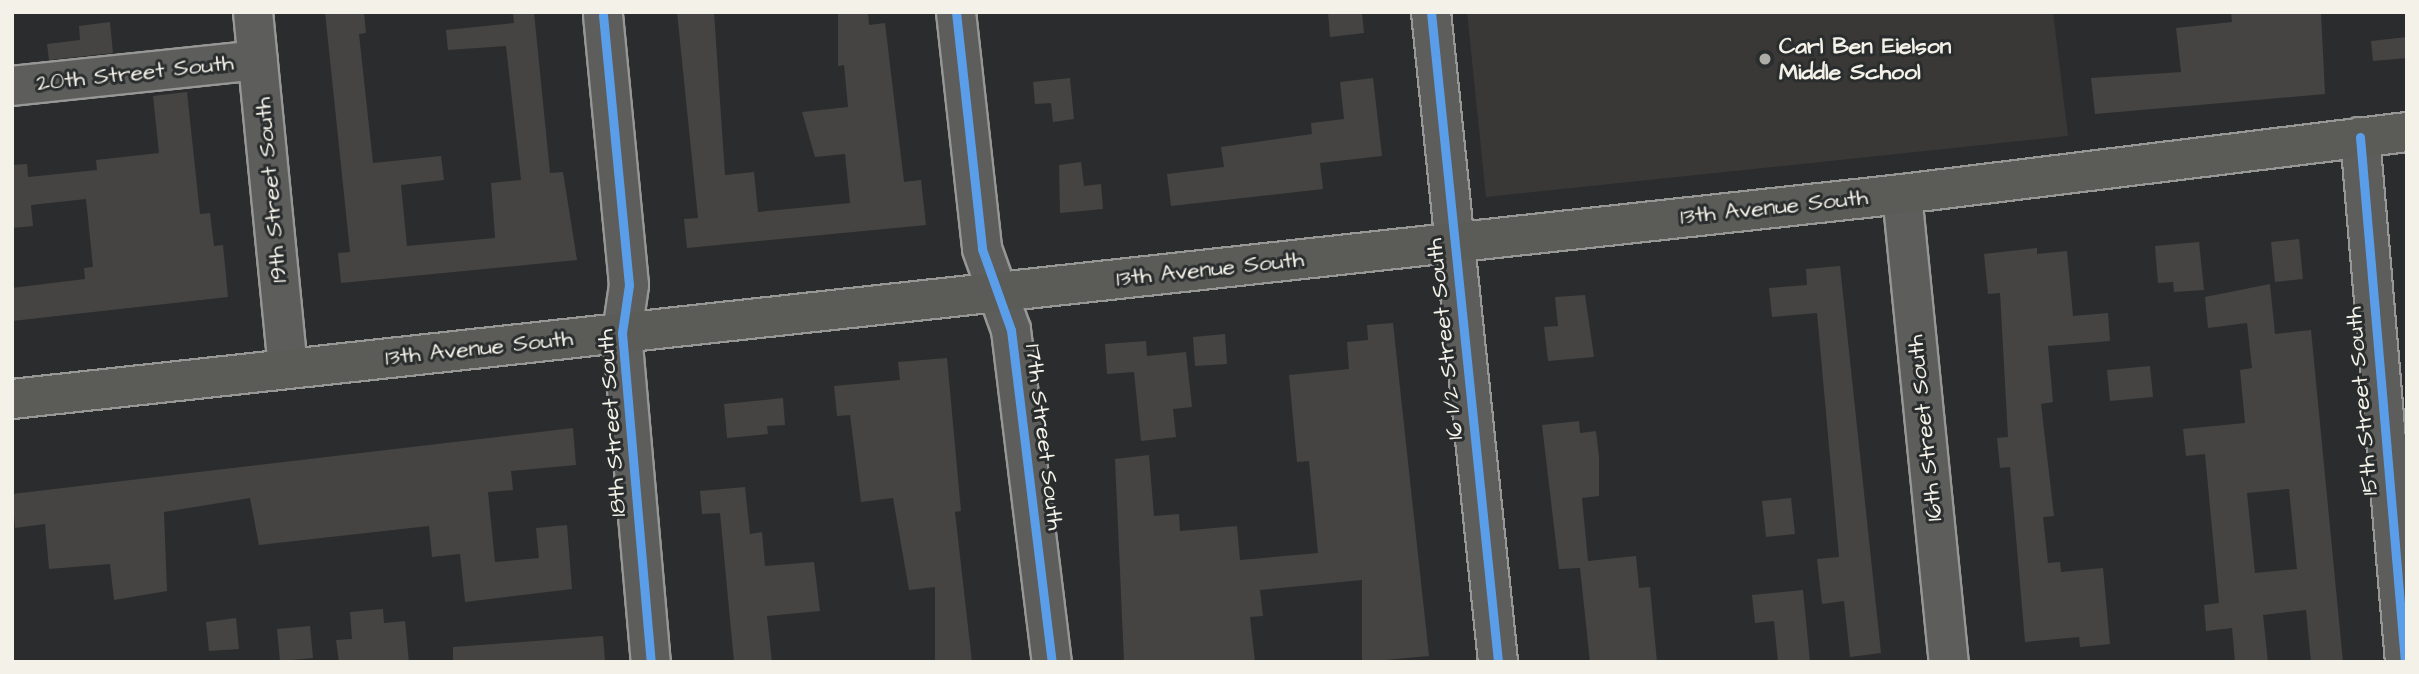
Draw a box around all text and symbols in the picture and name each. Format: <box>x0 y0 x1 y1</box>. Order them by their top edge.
place label: Carl Ben Eielson Middle School <box>1779 32 1951 86</box>
street label: 20th Street South <box>35 49 235 97</box>
marker: Carl Ben Eielson Middle School <box>1757 51 1773 67</box>
street label: 19th Street South <box>249 96 293 284</box>
street label: 13th Avenue South <box>1679 183 1869 231</box>
street label: 16 1/2 Street South <box>1421 237 1469 441</box>
street label: 13th Avenue South <box>1115 245 1305 293</box>
street label: 15th Street South <box>2340 305 2384 497</box>
street label: 13th Avenue South <box>384 324 574 372</box>
street label: 18th Street South <box>592 328 632 518</box>
street label: 16th Street South <box>1901 333 1949 523</box>
street label: 17th Street South <box>1019 342 1069 532</box>

